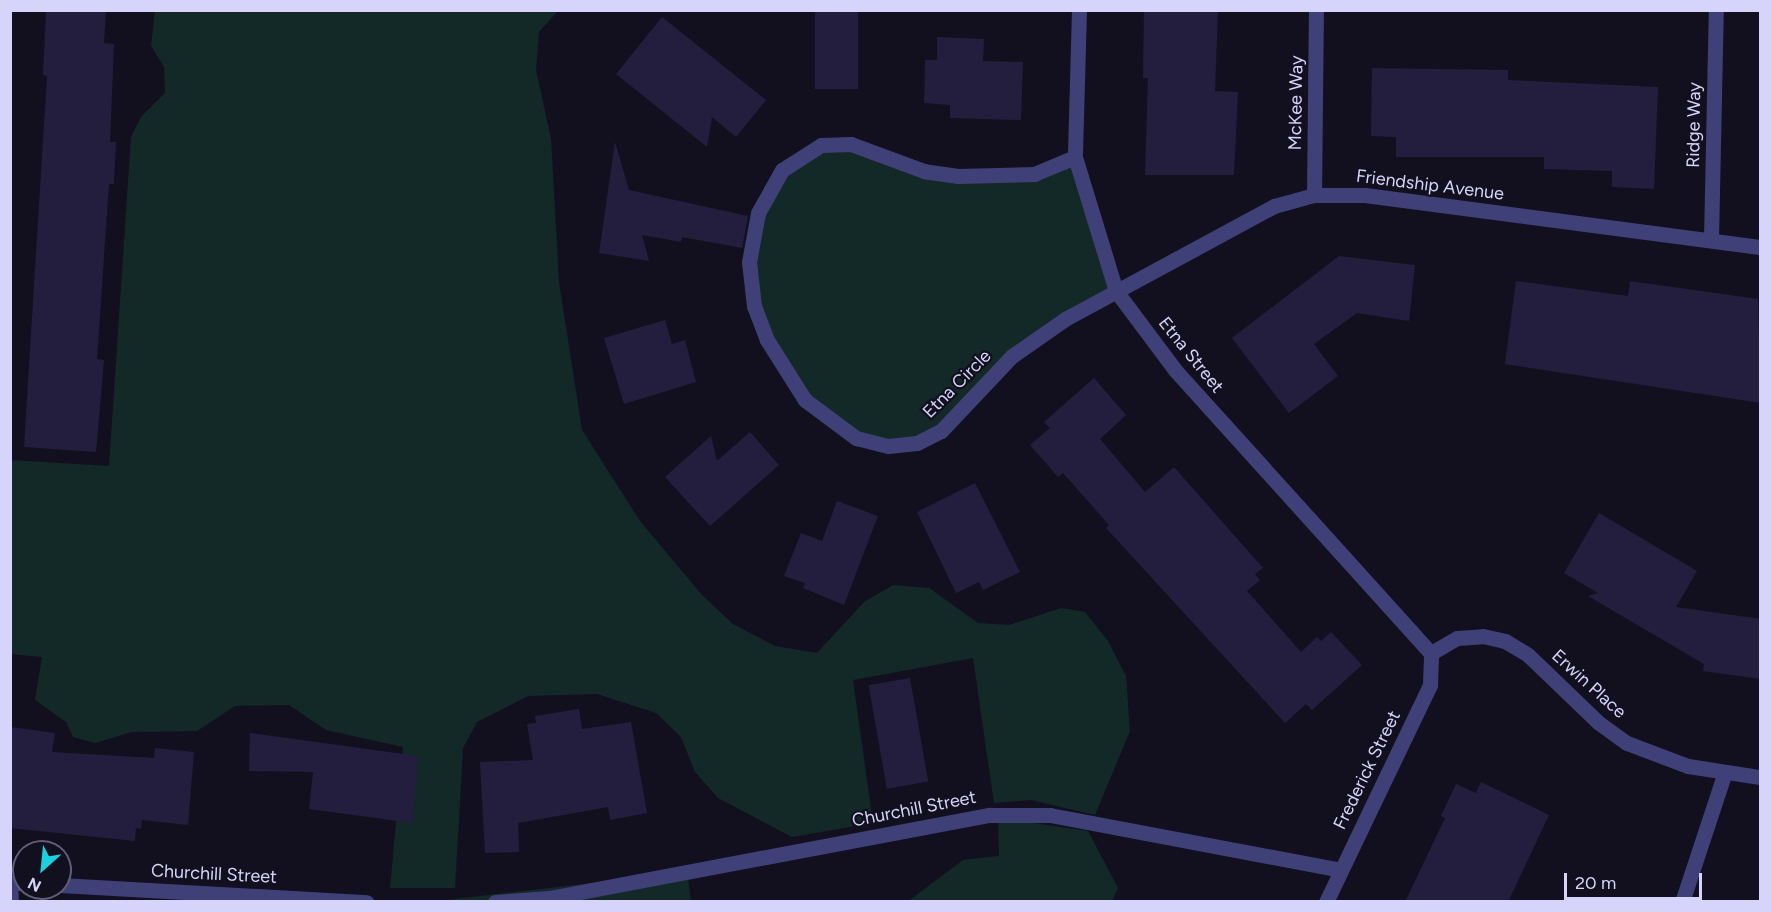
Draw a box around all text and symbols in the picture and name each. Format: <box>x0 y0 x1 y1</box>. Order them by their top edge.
street label: McKee Way <box>1284 55 1308 151</box>
street label: Ridge Way <box>1682 82 1706 168</box>
street label: Friendship Avenue <box>1355 165 1505 205</box>
street label: Etna Street <box>1154 313 1228 397</box>
street label: Etna Circle <box>918 345 996 423</box>
street label: Erwin Place <box>1547 645 1631 723</box>
street label: Frederick Street <box>1329 707 1405 833</box>
street label: Churchill Street <box>850 786 978 832</box>
north arrow <box>12 840 72 900</box>
street label: Churchill Street <box>151 860 277 888</box>
scale bar <box>1567 861 1705 899</box>
text: 20 m <box>1575 872 1616 894</box>
text: N <box>25 873 44 896</box>

